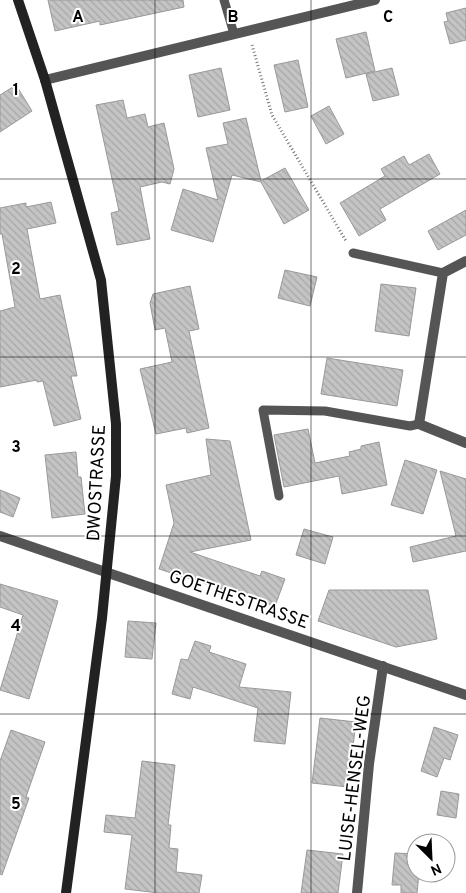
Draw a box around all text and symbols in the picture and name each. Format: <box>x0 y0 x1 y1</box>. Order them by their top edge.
text: A <box>72 8 84 28</box>
text: B <box>227 8 239 28</box>
text: C <box>383 8 393 28</box>
text: 1 <box>13 81 19 101</box>
text: 2 <box>11 260 21 280</box>
street label: DWOSTRASSE <box>83 424 112 542</box>
text: 3 <box>11 438 21 458</box>
street label: GOETHESTRASSE <box>166 566 311 635</box>
text: 4 <box>11 617 21 637</box>
street label: LUISE-HENSEL-WEG <box>334 694 377 863</box>
text: 5 <box>11 795 21 815</box>
north arrow <box>406 833 456 883</box>
text: N <box>428 859 444 878</box>

